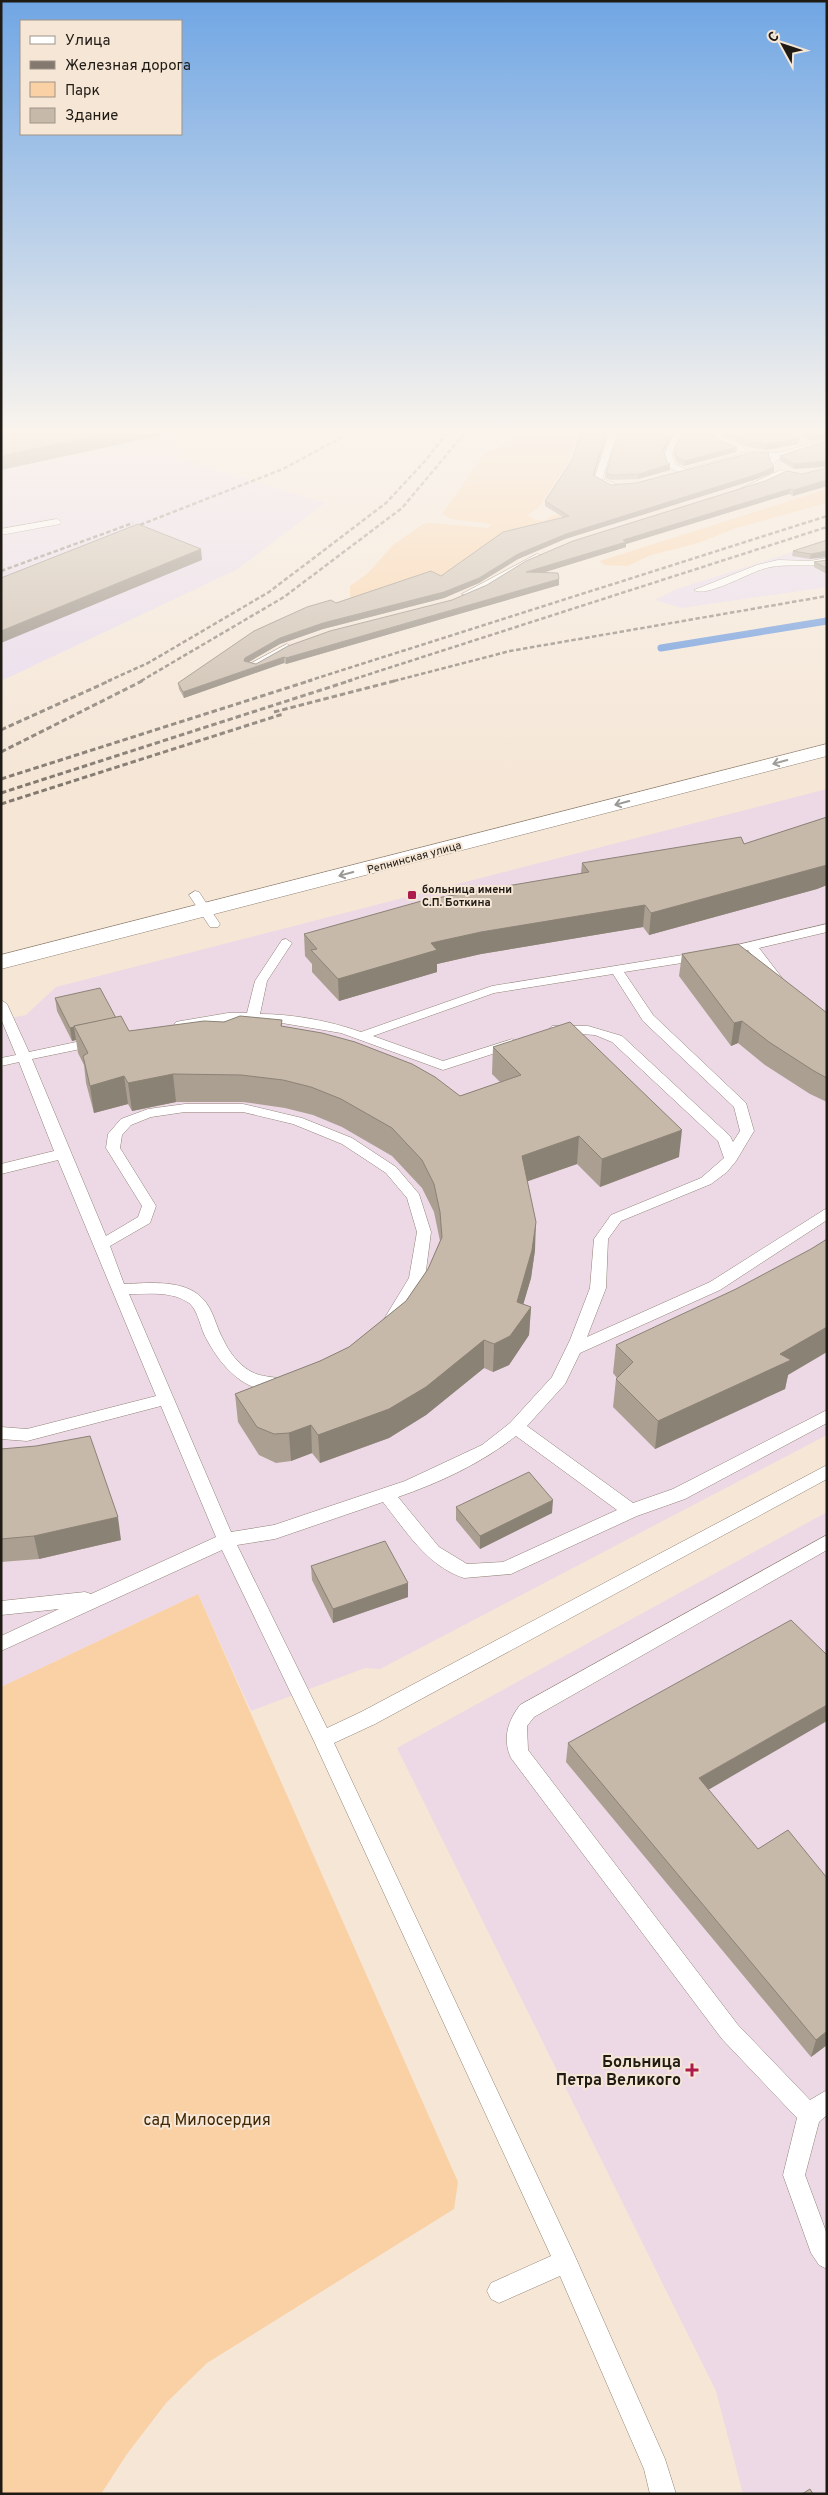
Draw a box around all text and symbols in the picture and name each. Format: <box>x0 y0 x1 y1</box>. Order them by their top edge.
legend <box>20 20 182 135</box>
north arrow <box>758 20 808 70</box>
text: С <box>765 29 784 47</box>
text: Улица <box>65 32 110 51</box>
text: Железная дорога <box>65 57 191 76</box>
text: Парк <box>65 82 100 101</box>
text: Здание <box>65 107 118 126</box>
one-way arrow <box>772 758 788 767</box>
one-way arrow <box>615 799 631 808</box>
street label: Репнинская улица <box>366 839 463 877</box>
one-way arrow <box>339 870 355 879</box>
place label: больница имени С.П. Боткина <box>422 883 512 910</box>
marker: больница имени С.П. Боткина <box>406 889 418 901</box>
place label: Больница Петра Великого <box>556 2053 681 2091</box>
marker: Больница Петра Великого <box>685 2063 699 2077</box>
park label: сад Милосердия <box>143 2111 271 2131</box>

